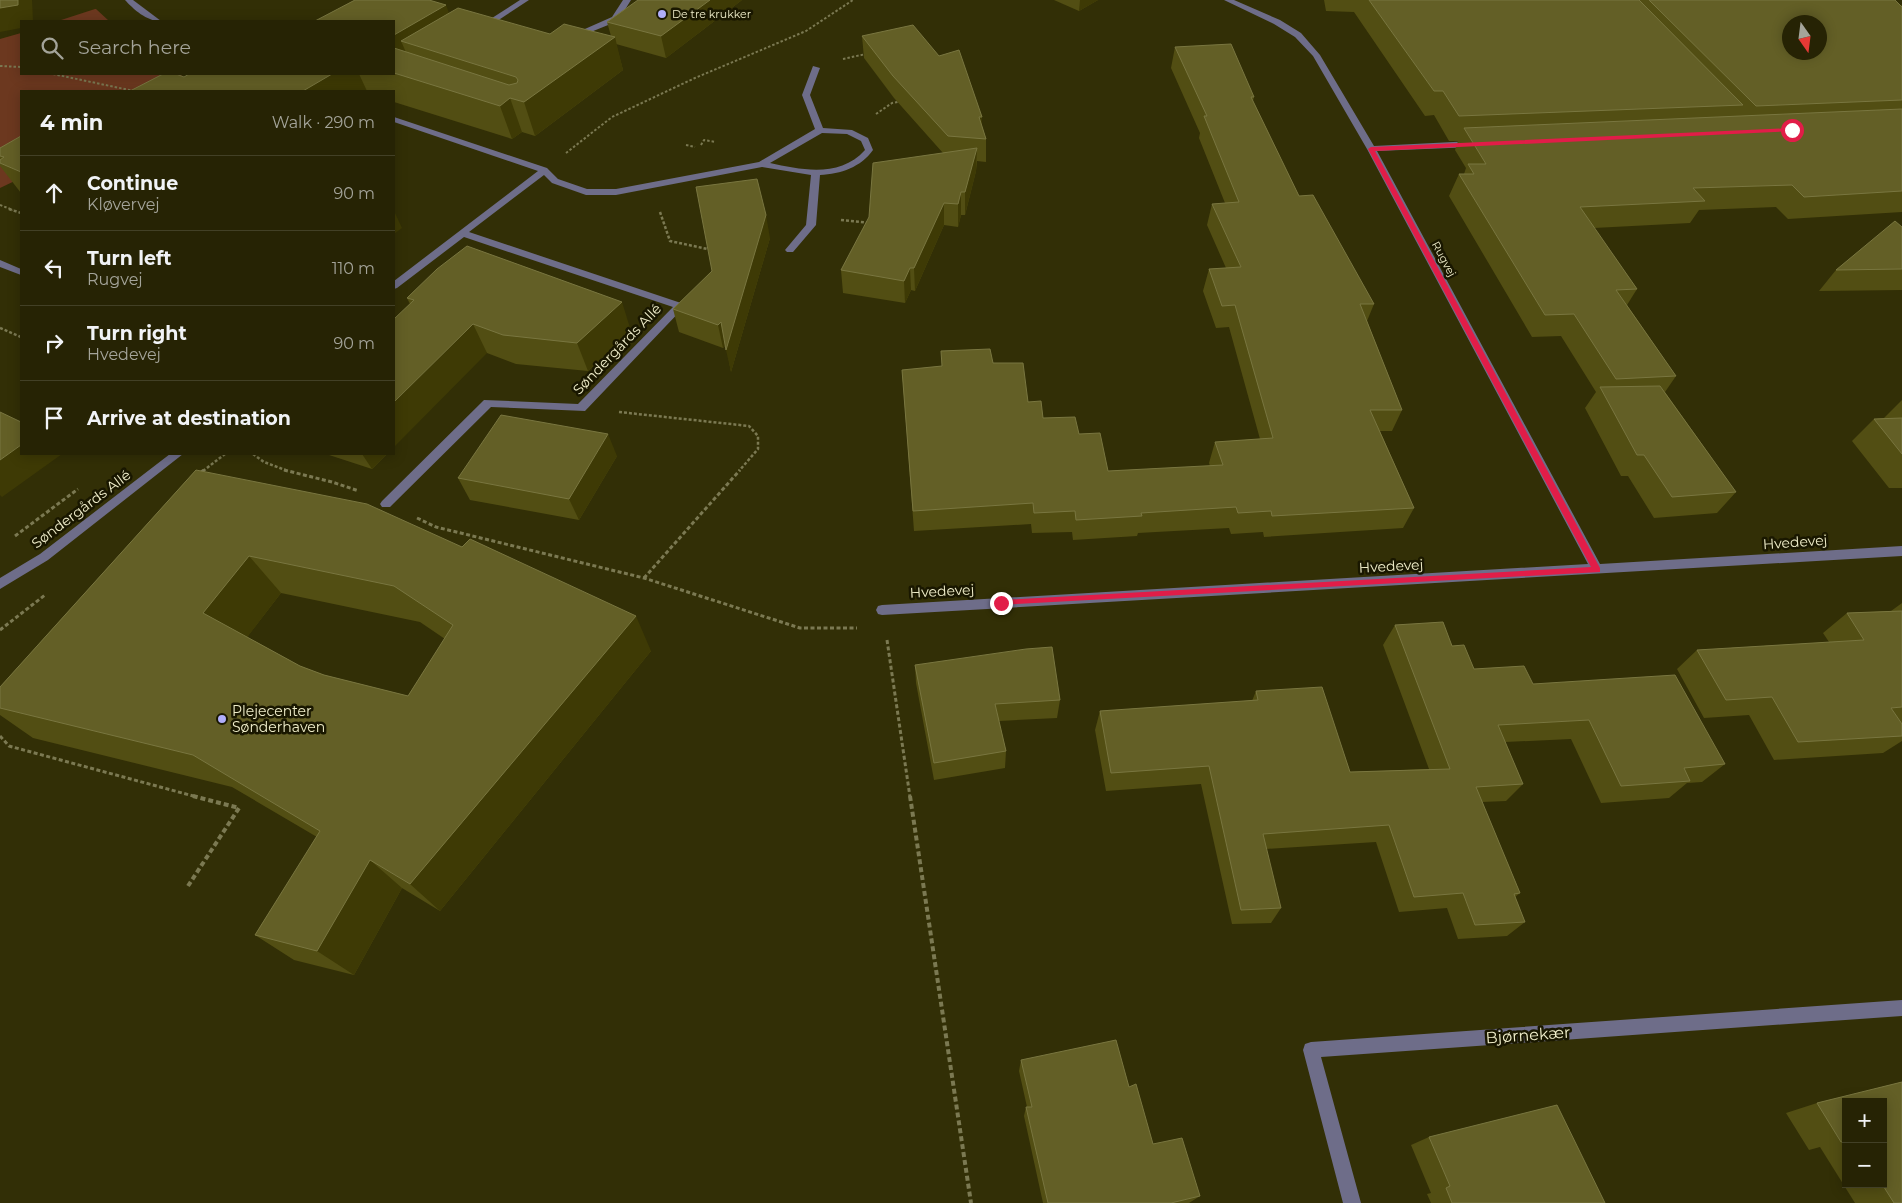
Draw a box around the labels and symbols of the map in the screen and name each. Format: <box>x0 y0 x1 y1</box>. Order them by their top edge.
place label: De tre krukker <box>672 7 751 21</box>
marker: De tre krukker <box>656 8 668 20</box>
north arrow <box>1782 15 1827 60</box>
route start <box>1781 119 1804 142</box>
street label: Rugvej <box>1429 239 1459 279</box>
street label: Søndergårds Allé <box>569 300 665 398</box>
street label: Søndergårds Allé <box>28 466 134 552</box>
street label: Hvedevej <box>1762 531 1828 553</box>
street label: Hvedevej <box>1358 555 1424 577</box>
street label: Hvedevej <box>909 580 975 602</box>
route end <box>990 592 1013 615</box>
place label: Plejecenter Sønderhaven <box>232 702 325 736</box>
marker: Plejecenter Sønderhaven <box>216 713 228 725</box>
street label: Bjørnekær <box>1485 1023 1571 1047</box>

